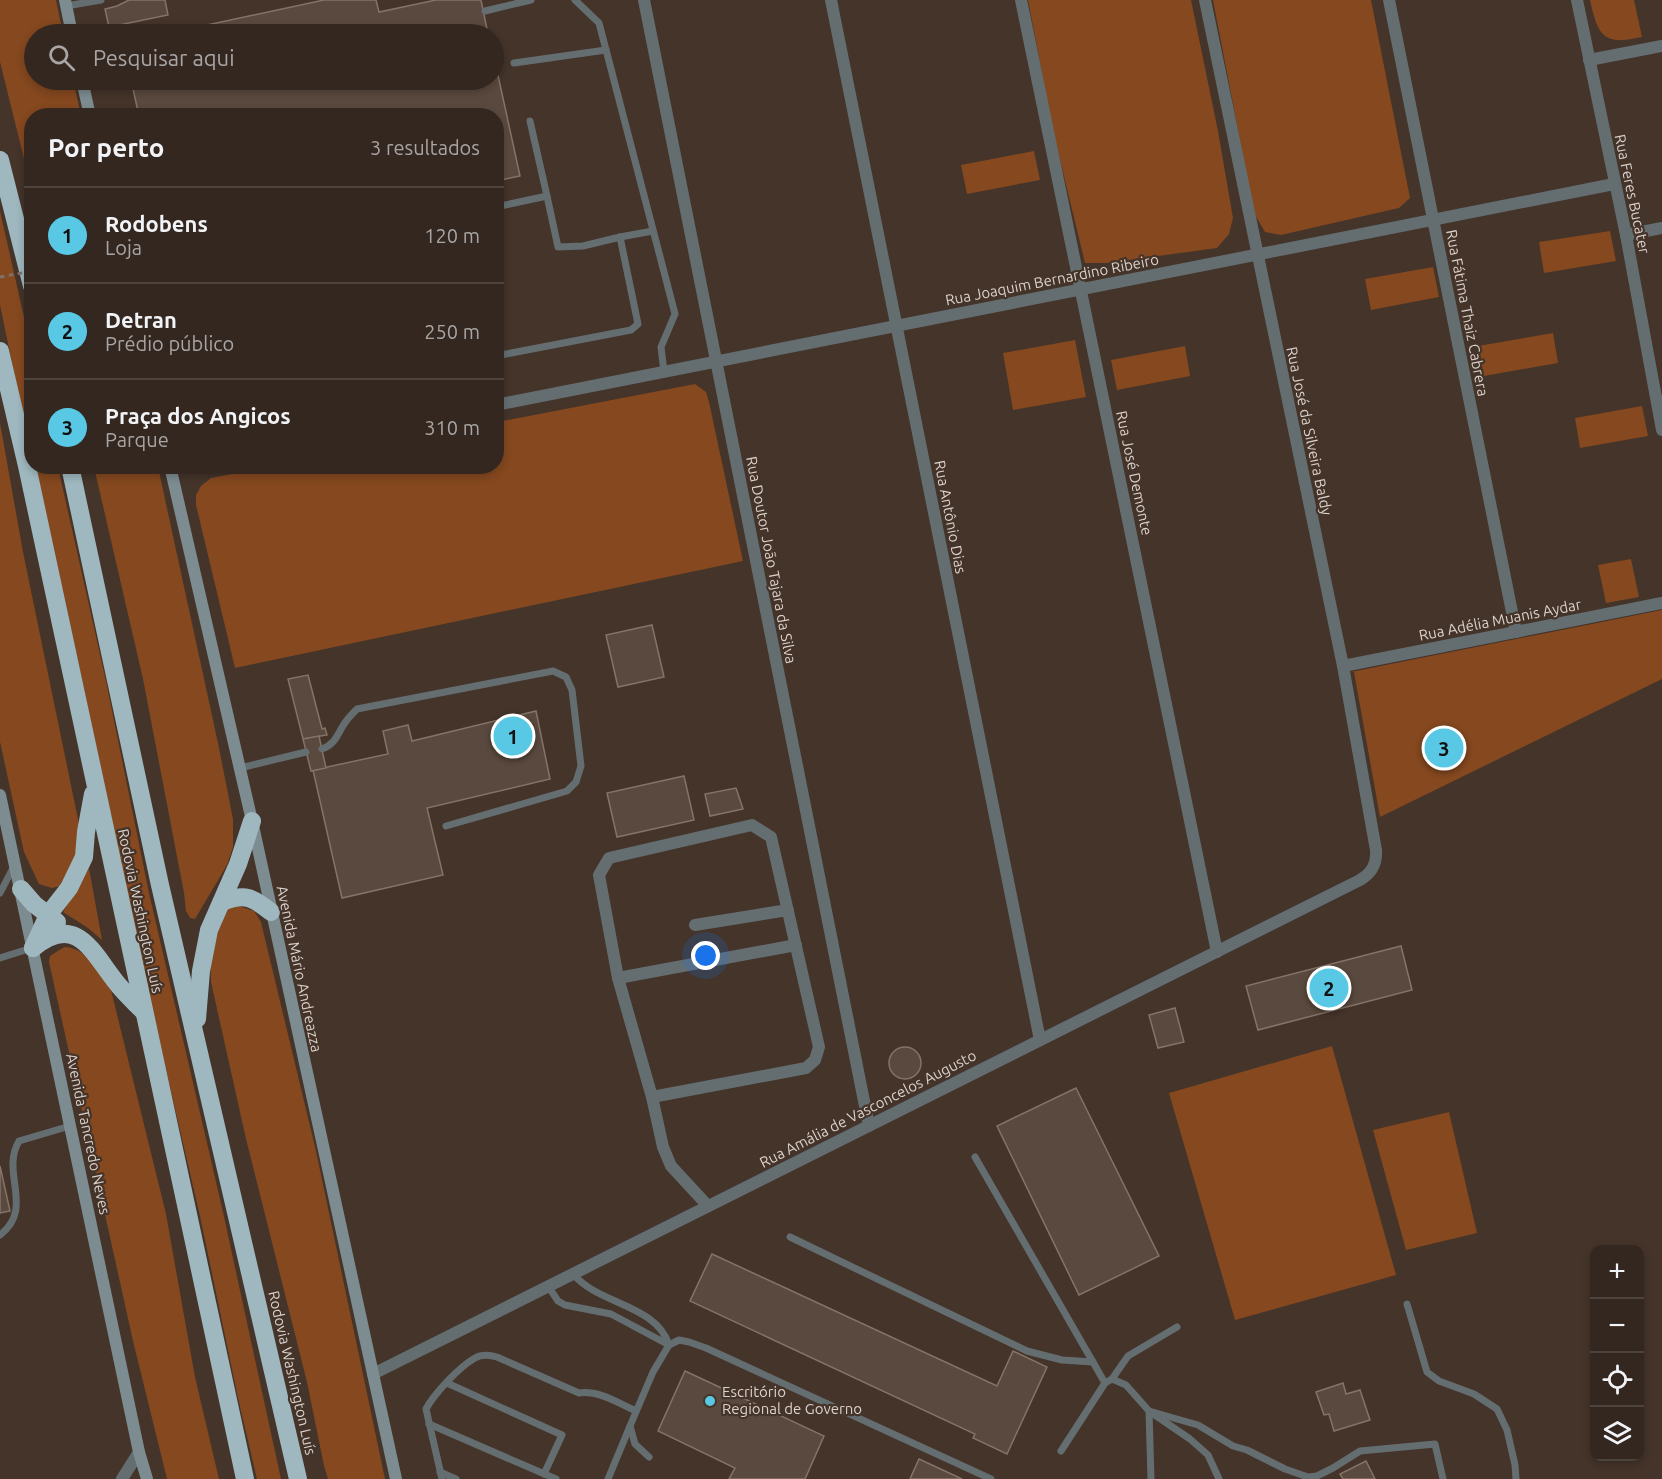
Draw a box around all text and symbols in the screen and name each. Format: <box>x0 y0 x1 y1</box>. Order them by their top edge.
search box <box>24 24 504 90</box>
icon: search <box>45 41 78 74</box>
text: Pesquisar aqui <box>93 45 235 70</box>
text: Por perto <box>48 133 164 162</box>
street label: Rua Feres Bucater <box>1612 133 1654 255</box>
text: 3 resultados <box>370 136 480 159</box>
text: Rodobens <box>105 211 208 236</box>
text: 1 <box>62 224 73 247</box>
text: 120 m <box>424 224 480 247</box>
street label: Rua Fátima Thaiz Cabrera <box>1443 228 1492 398</box>
text: Loja <box>105 236 142 259</box>
street label: Rua Joaquim Bernardino Ribeiro <box>944 250 1160 309</box>
text: Detran <box>105 307 177 332</box>
text: 2 <box>62 320 73 343</box>
text: 250 m <box>424 320 480 343</box>
text: Prédio público <box>105 332 234 355</box>
street label: Rua José da Silveira Baldy <box>1283 345 1336 517</box>
text: Praça dos Angicos <box>105 403 291 428</box>
street label: Rua José Demonte <box>1113 409 1156 537</box>
text: 3 <box>62 416 73 439</box>
text: 310 m <box>424 416 480 439</box>
text: Parque <box>105 428 169 451</box>
street label: Rua Doutor João Tajara da Silva <box>743 455 800 665</box>
street label: Rua Antônio Dias <box>931 459 970 575</box>
street label: Rua Adélia Muanis Aydar <box>1417 595 1583 644</box>
pin: 1 <box>494 714 532 758</box>
pin: 3 <box>1424 726 1464 771</box>
street label: Rodovia Washington Luís <box>115 827 166 995</box>
street label: Avenida Mário Andreazza <box>274 884 325 1054</box>
your location <box>691 941 720 970</box>
pin: 2 <box>1310 966 1348 1010</box>
street label: Rua Amália de Vasconcelos Augusto <box>757 1046 979 1171</box>
street label: Avenida Tancredo Neves <box>63 1052 114 1216</box>
map controls <box>1590 1245 1644 1461</box>
button: + <box>1590 1245 1644 1299</box>
street label: Rodovia Washington Luís <box>265 1289 320 1457</box>
button: − <box>1590 1299 1644 1353</box>
button: locate <box>1590 1353 1644 1407</box>
place label: Escritório Regional de Governo <box>722 1383 862 1417</box>
marker: Escritório Regional de Governo <box>703 1394 717 1408</box>
button: layers <box>1590 1407 1644 1461</box>

